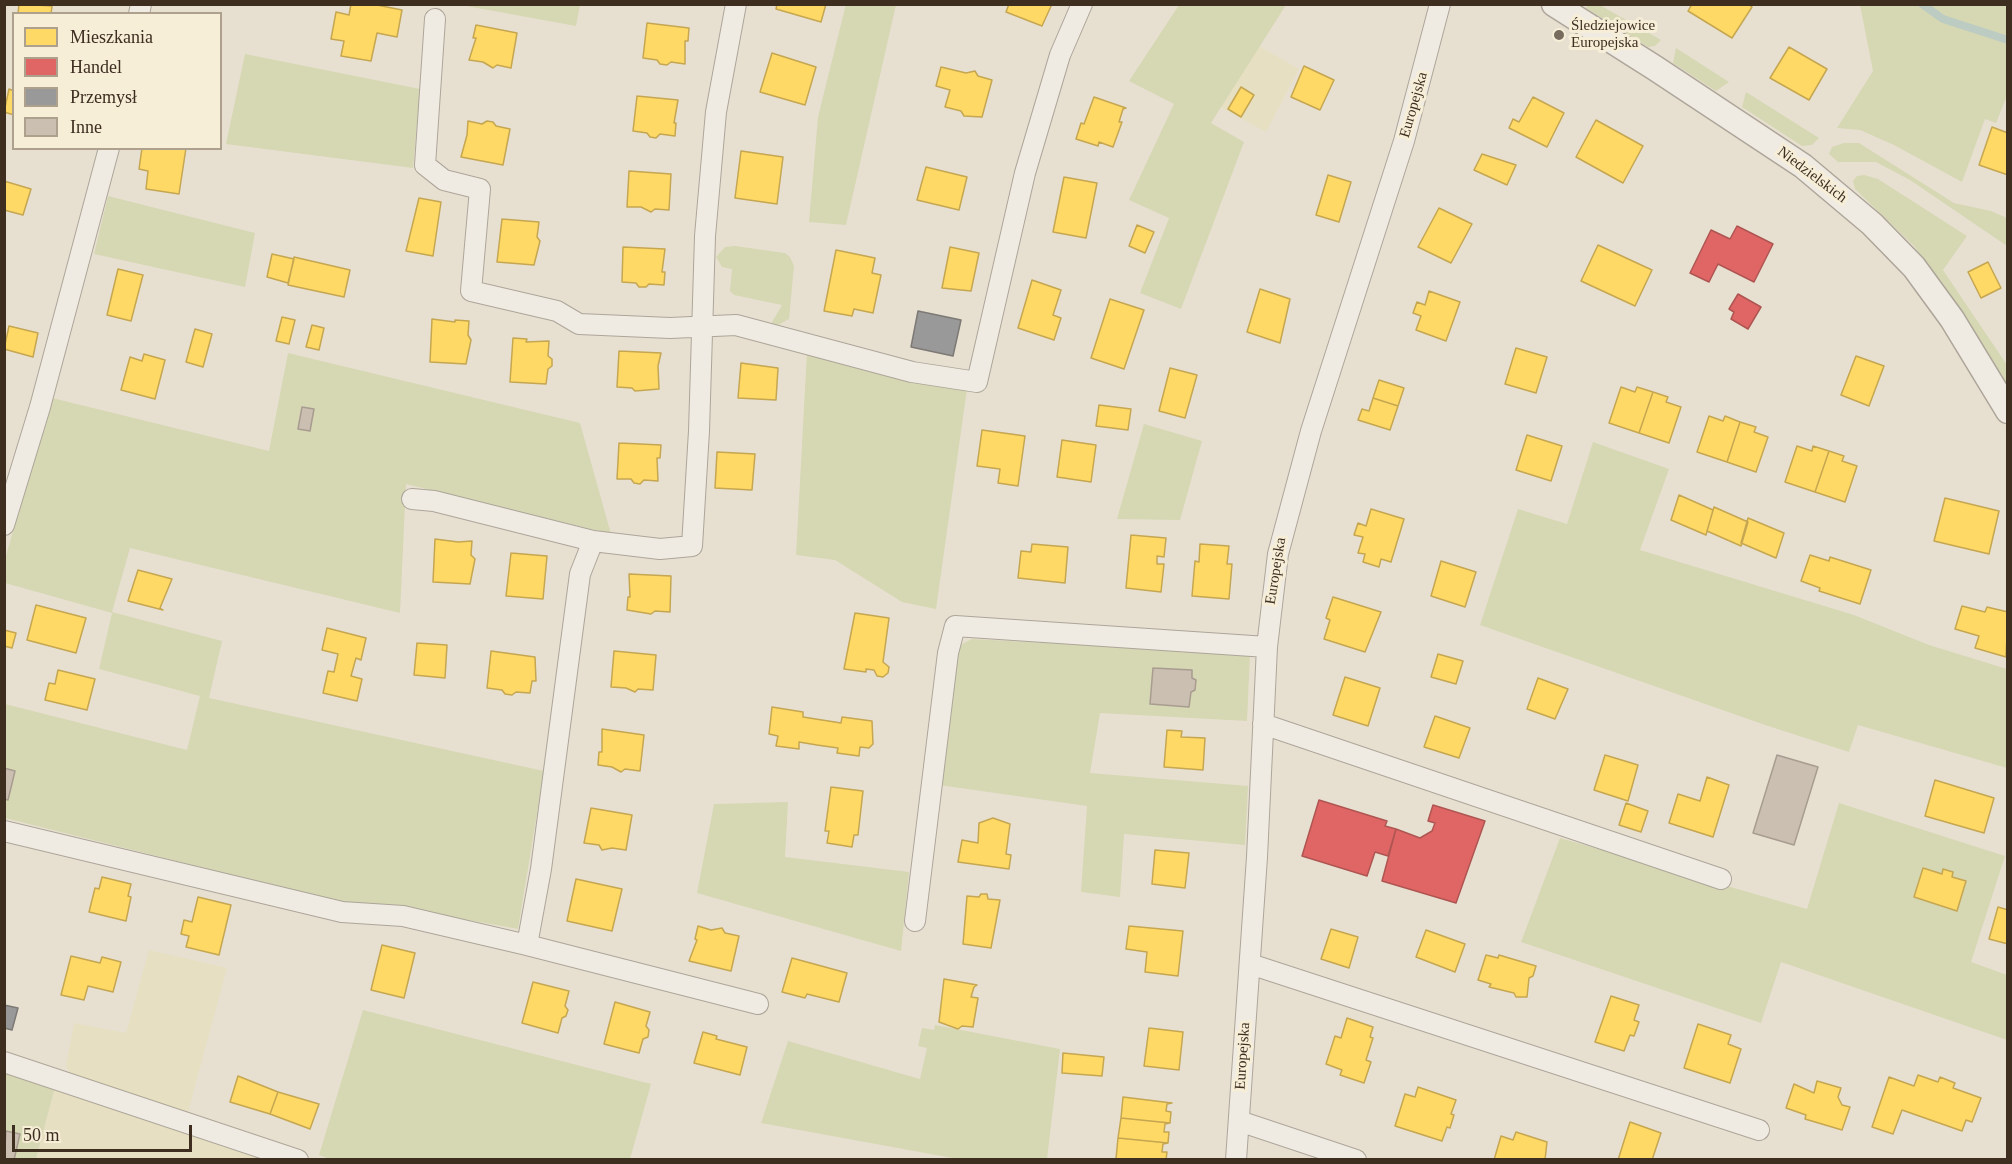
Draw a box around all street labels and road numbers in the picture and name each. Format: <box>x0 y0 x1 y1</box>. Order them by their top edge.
street label: Europejska <box>1396 70 1432 140</box>
street label: Niedzielskich <box>1774 143 1850 207</box>
street label: Europejska <box>1262 536 1290 606</box>
street label: Europejska <box>1232 1022 1254 1090</box>

